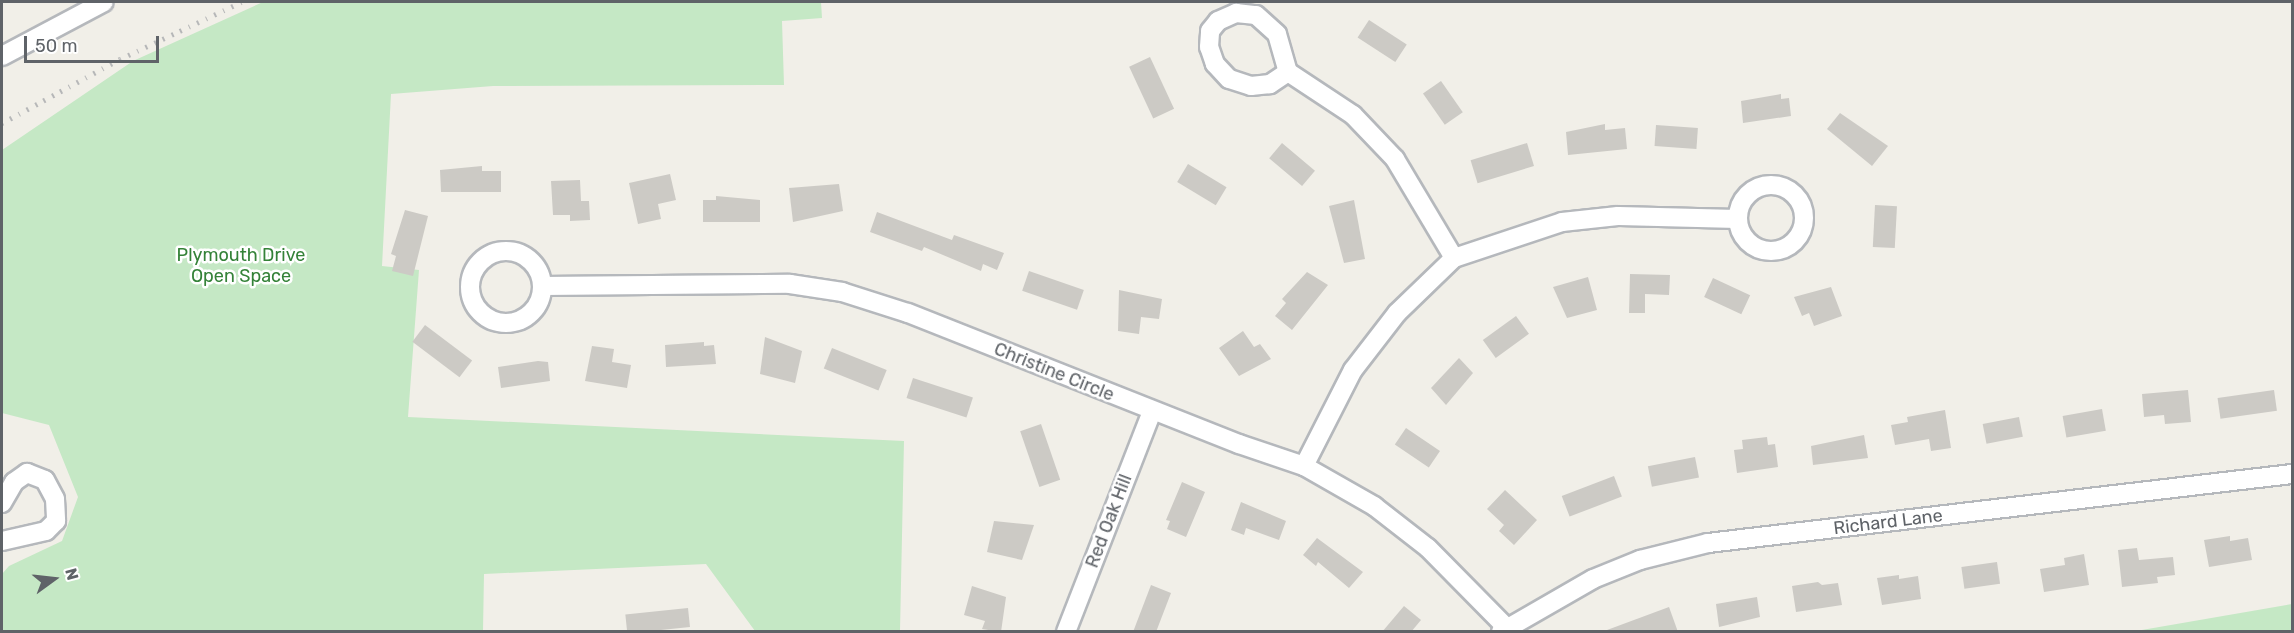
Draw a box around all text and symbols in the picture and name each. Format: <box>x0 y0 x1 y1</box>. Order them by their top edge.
scale bar <box>27 24 162 62</box>
text: 50 m <box>35 35 78 57</box>
park label: Plymouth Drive Open Space <box>177 245 305 288</box>
street label: Christine Circle <box>991 338 1117 406</box>
street label: Red Oak Hill <box>1081 471 1137 571</box>
street label: Richard Lane <box>1832 505 1944 539</box>
north arrow <box>24 549 84 609</box>
text: N <box>61 566 83 582</box>

